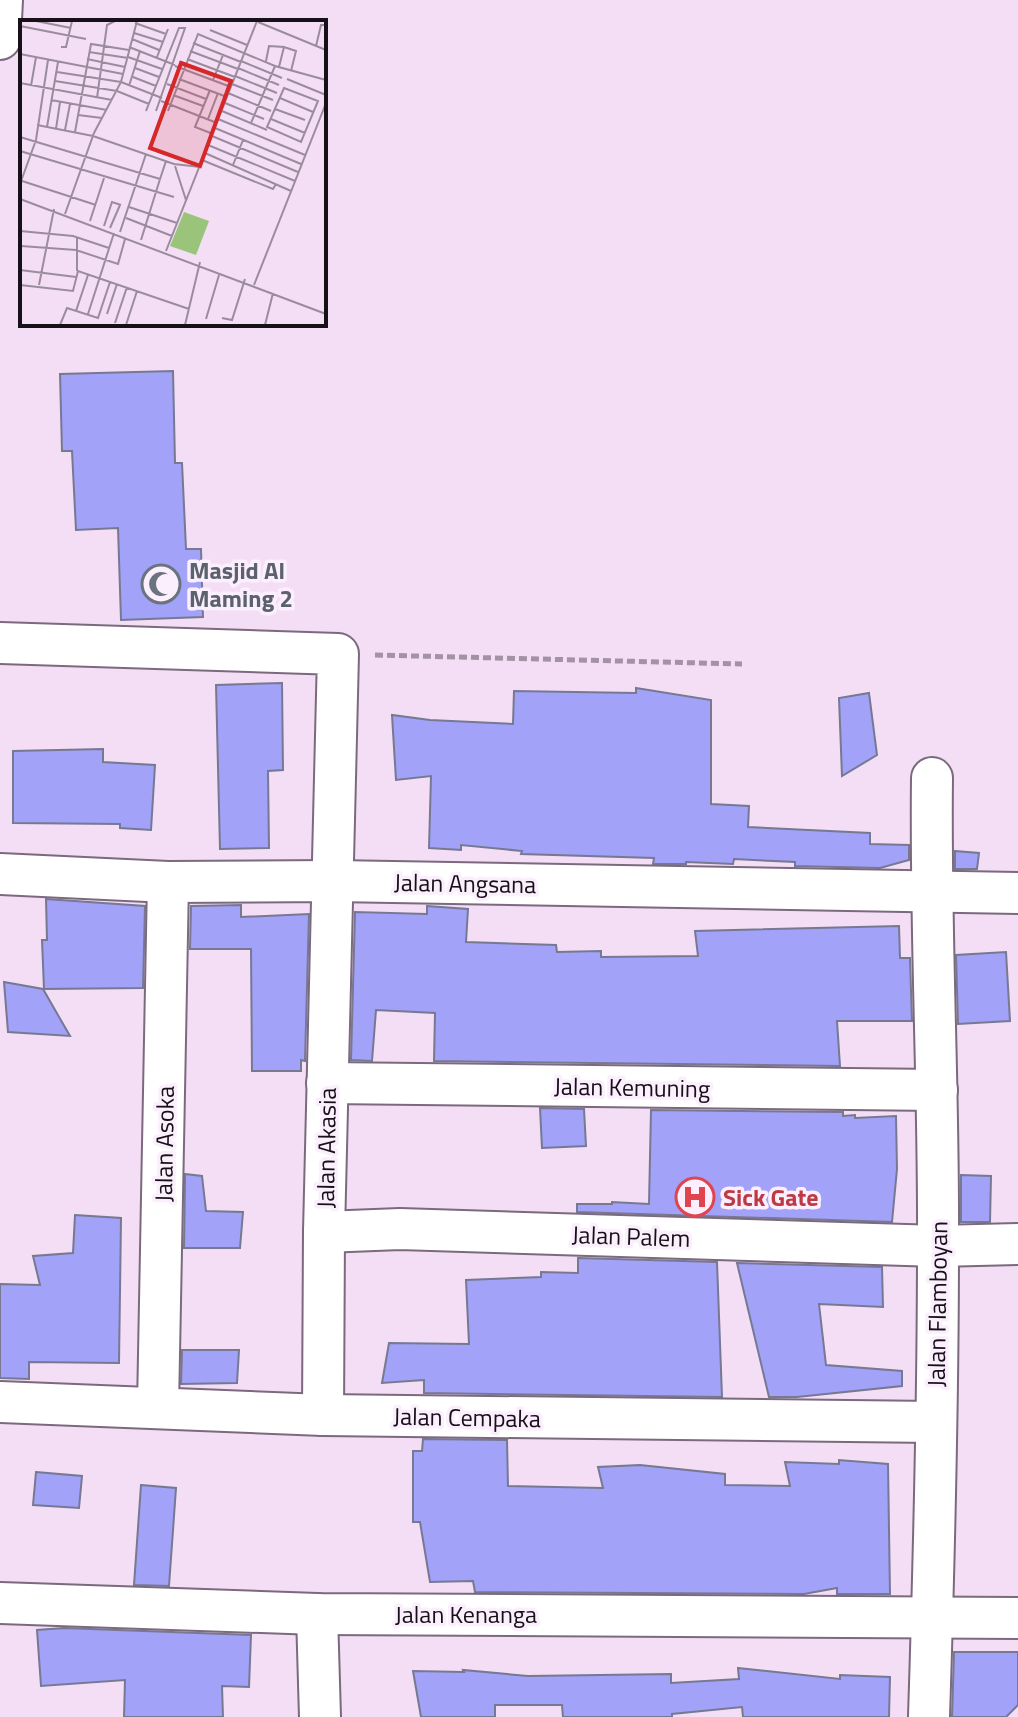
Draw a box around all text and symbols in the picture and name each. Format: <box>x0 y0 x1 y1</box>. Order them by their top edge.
inset map <box>20 20 326 326</box>
place label: Masjid Al Maming 2 <box>189 552 293 616</box>
mosque icon: Masjid Al Maming 2 <box>140 563 182 605</box>
street label: Jalan Angsana <box>394 864 536 902</box>
street label: Jalan Kemuning <box>554 1068 710 1106</box>
street label: Jalan Asoka <box>145 1086 183 1202</box>
street label: Jalan Akasia <box>307 1087 345 1209</box>
hospital icon: Sick Gate <box>674 1176 716 1218</box>
place label: Sick Gate <box>723 1179 819 1215</box>
street label: Jalan Palem <box>571 1216 691 1256</box>
street label: Jalan Flamboyan <box>918 1221 956 1387</box>
street label: Jalan Cempaka <box>393 1398 541 1436</box>
street label: Jalan Kenanga <box>395 1596 537 1632</box>

